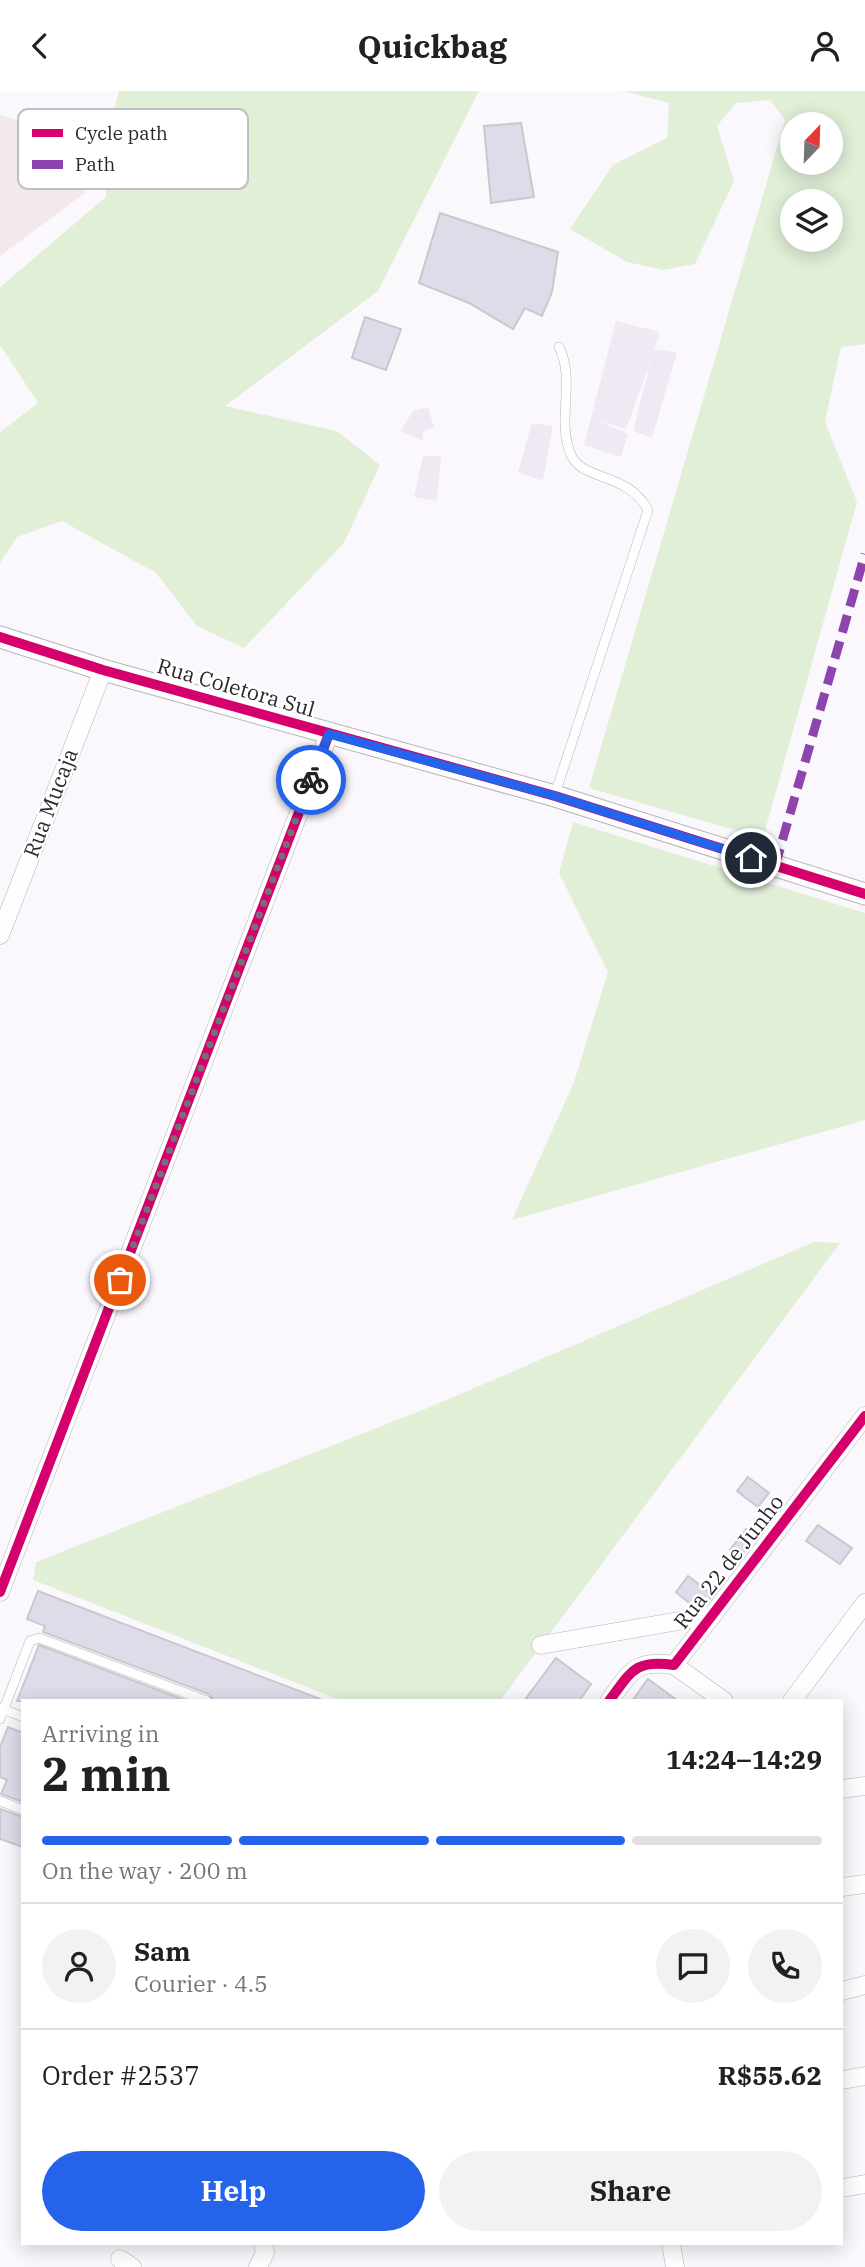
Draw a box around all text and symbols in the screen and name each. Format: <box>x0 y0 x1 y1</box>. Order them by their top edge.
text: Quickbag <box>358 25 507 67</box>
icon: back <box>21 27 59 65</box>
icon: person <box>806 27 844 65</box>
legend <box>18 109 248 189</box>
north arrow <box>780 112 844 175</box>
map controls <box>780 112 843 252</box>
text: Cycle path <box>75 121 168 145</box>
text: Path <box>75 152 115 176</box>
button: layers <box>780 189 843 252</box>
street label: Rua Coletora Sul <box>154 651 318 723</box>
street label: Rua Mucaja <box>16 744 84 861</box>
courier <box>276 745 346 815</box>
icon: bike <box>292 761 330 799</box>
pin <box>721 828 781 888</box>
icon: home <box>732 839 770 877</box>
pin <box>90 1250 150 1310</box>
icon: bag <box>101 1261 139 1299</box>
street label: Rua 22 de Junho <box>667 1488 789 1634</box>
text: Arriving in <box>42 1718 159 1748</box>
text: 14:24–14:29 <box>666 1742 822 1776</box>
text: 2 min <box>42 1744 171 1804</box>
text: On the way · 200 m <box>42 1855 248 1885</box>
button: person <box>42 1929 116 2003</box>
button: chat <box>656 1929 730 2003</box>
button: phone <box>748 1929 822 2003</box>
text: Sam <box>134 1934 190 1968</box>
text: Courier · 4.5 <box>134 1968 268 1998</box>
text: Order #2537 <box>42 2058 200 2092</box>
text: R$55.62 <box>718 2058 822 2092</box>
button: Help <box>42 2151 425 2231</box>
button: Share <box>439 2151 822 2231</box>

